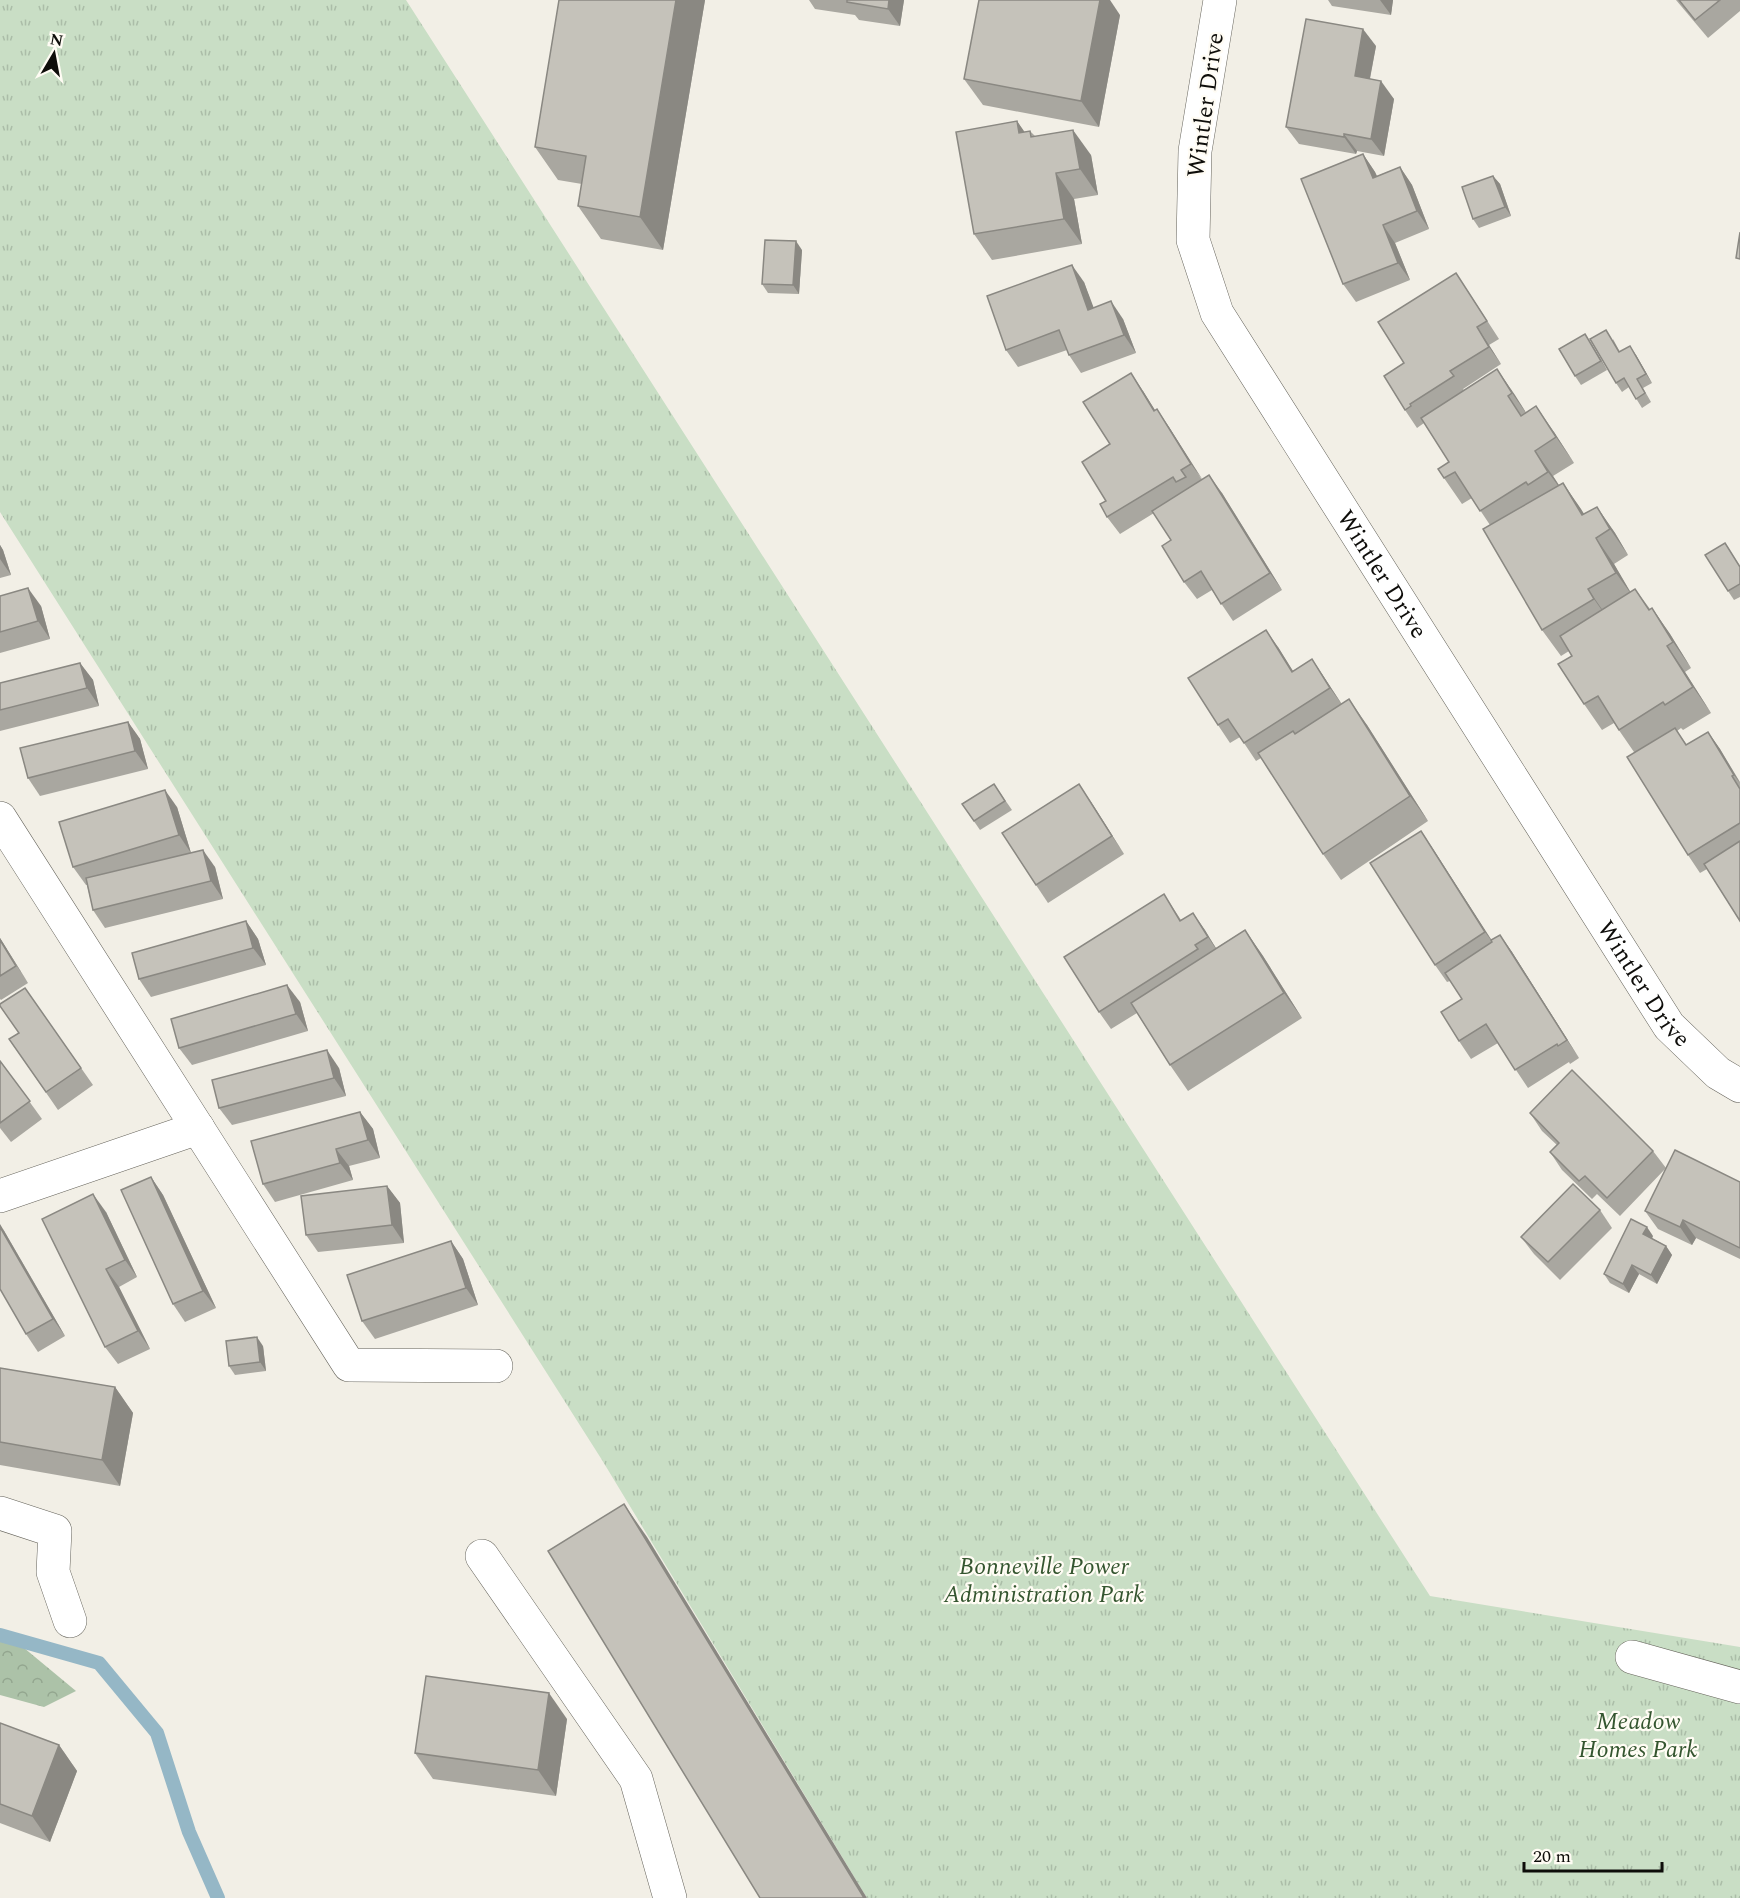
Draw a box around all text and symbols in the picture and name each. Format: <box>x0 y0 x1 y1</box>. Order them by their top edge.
north arrow <box>24 24 84 84</box>
text: N <box>48 27 65 53</box>
street label: Wintler Drive <box>1178 30 1234 180</box>
street label: Wintler Drive <box>1327 503 1436 646</box>
street label: Wintler Drive <box>1587 914 1698 1056</box>
park label: Bonneville Power Administration Park <box>943 1549 1144 1613</box>
park label: Meadow Homes Park <box>1578 1704 1698 1768</box>
scale bar <box>1524 1835 1662 1873</box>
text: 20 m <box>1533 1843 1571 1870</box>

